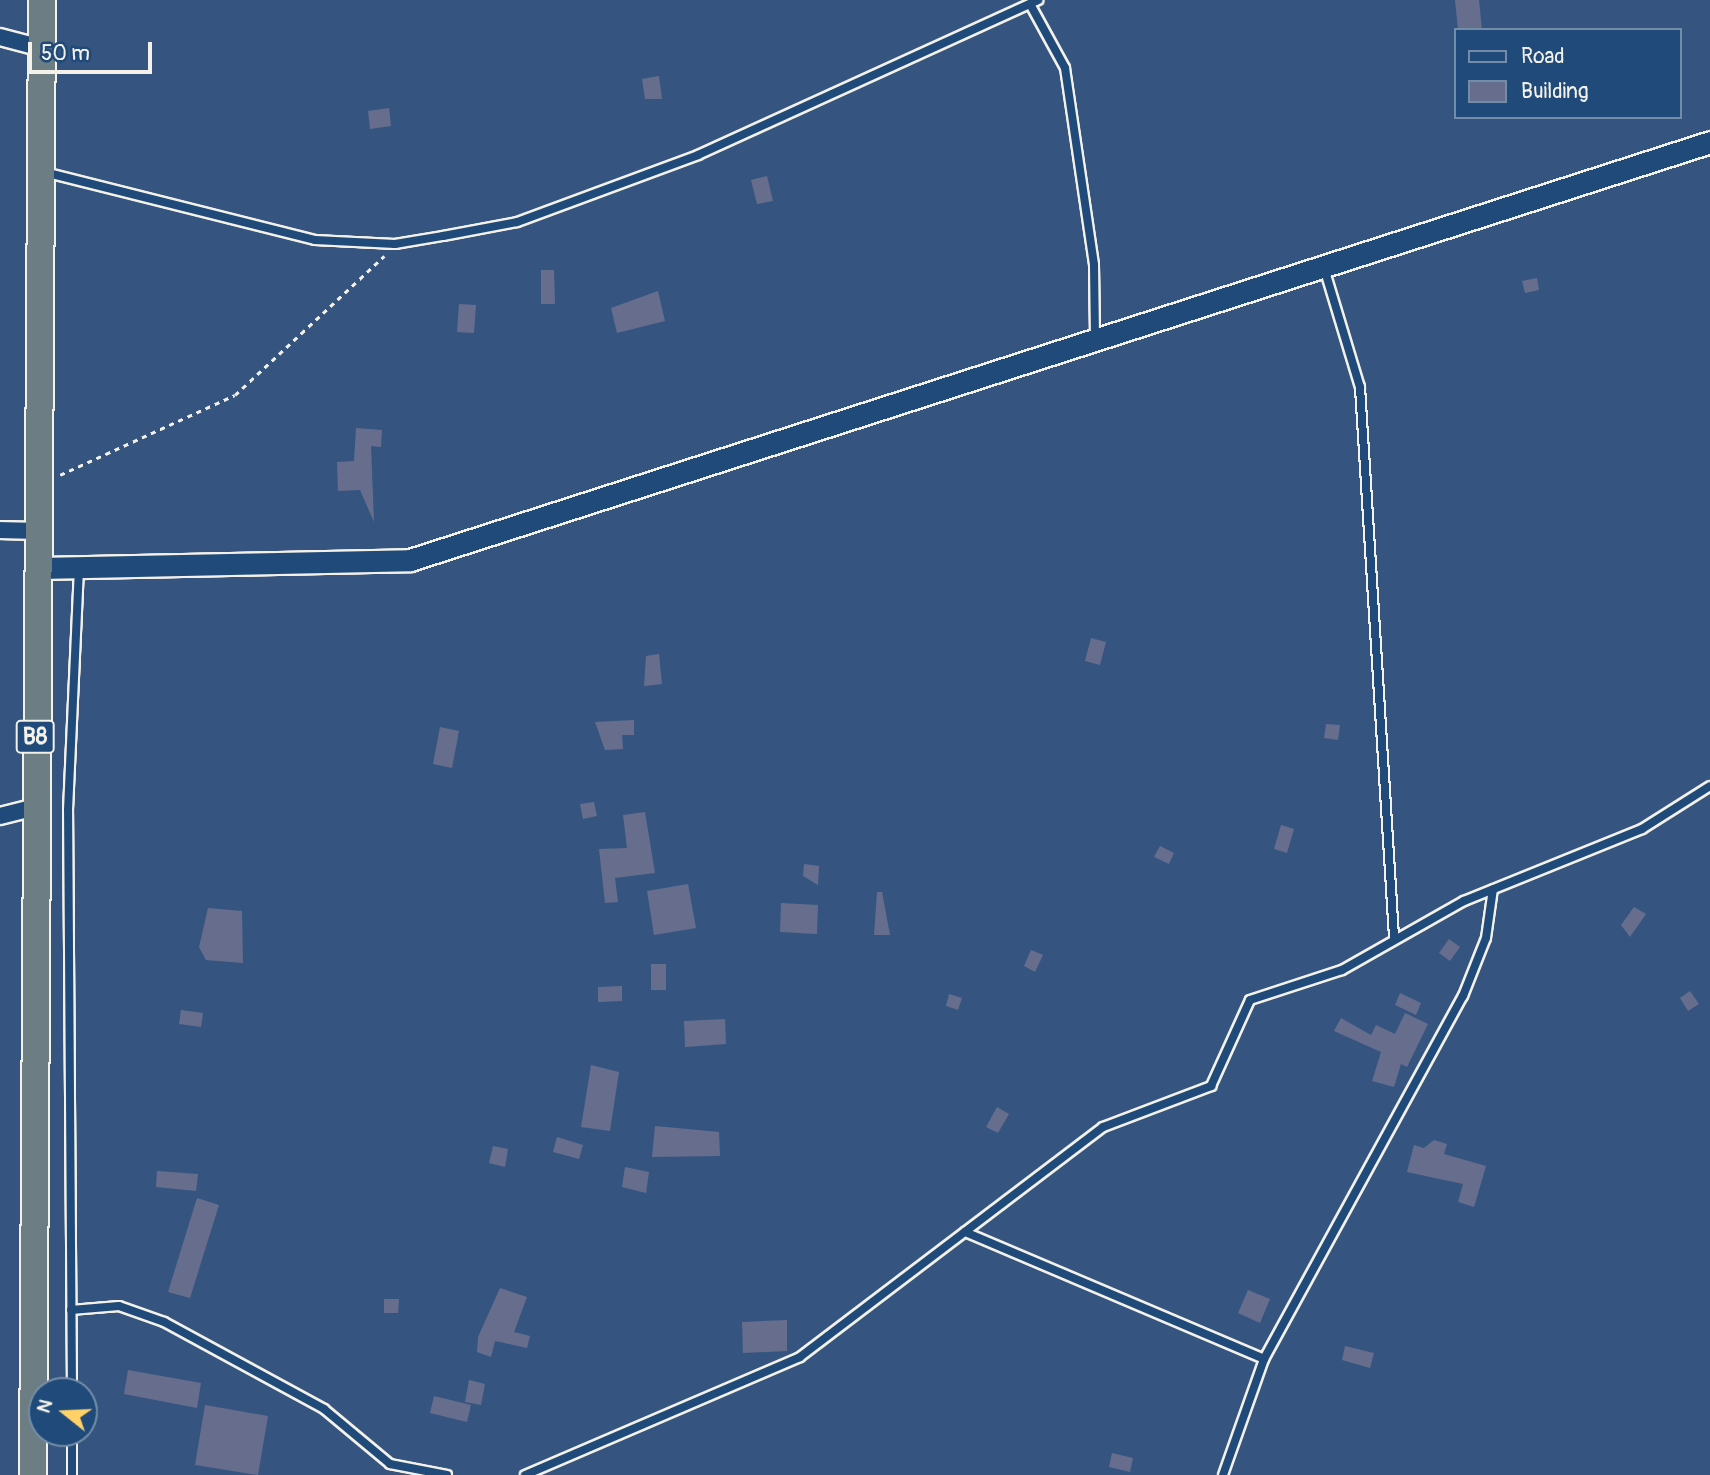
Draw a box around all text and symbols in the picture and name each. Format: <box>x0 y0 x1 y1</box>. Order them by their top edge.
scale bar <box>32 28 156 72</box>
legend <box>1454 28 1682 119</box>
text: 50 m <box>41 40 90 67</box>
text: Road <box>1521 43 1565 70</box>
text: Building <box>1521 78 1588 105</box>
road number: B8 <box>14 718 56 757</box>
north arrow <box>28 1377 98 1447</box>
text: N <box>32 1396 58 1416</box>

